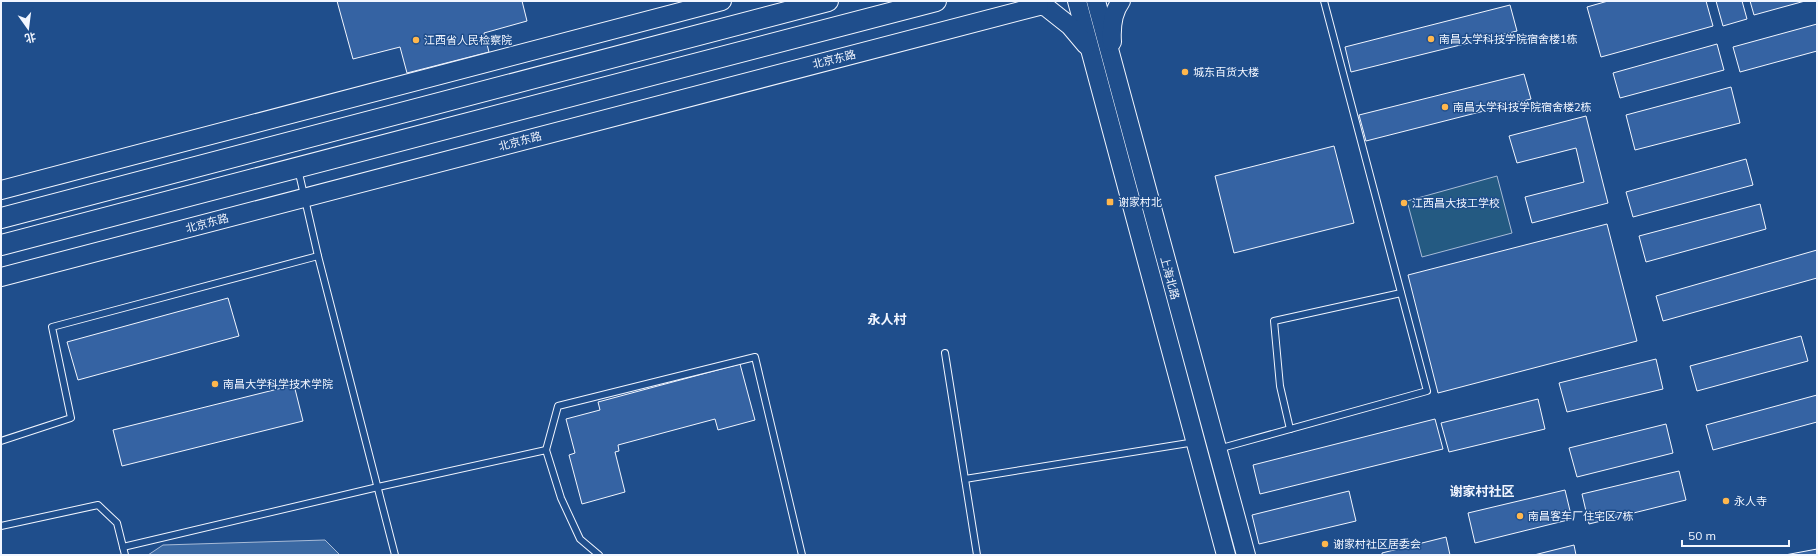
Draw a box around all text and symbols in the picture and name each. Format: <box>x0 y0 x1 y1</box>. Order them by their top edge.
north arrow <box>8 8 48 48</box>
text: 北 <box>23 30 37 46</box>
place label: 南昌大学科技学院宿舍楼1栋 <box>1439 32 1578 46</box>
place label: 江西省人民检察院 <box>424 33 512 47</box>
marker: 南昌大学科技学院宿舍楼1栋 <box>1426 34 1436 44</box>
marker: 江西省人民检察院 <box>411 35 421 45</box>
street label: 北京东路 <box>811 47 857 71</box>
place label: 城东百货大楼 <box>1193 65 1259 79</box>
marker: 城东百货大楼 <box>1180 67 1190 77</box>
place label: 南昌大学科技学院宿舍楼2栋 <box>1453 100 1592 114</box>
marker: 南昌大学科技学院宿舍楼2栋 <box>1440 102 1450 112</box>
street label: 北京东路 <box>497 129 543 153</box>
place label: 谢家村北 <box>1118 195 1162 209</box>
place label: 江西昌大技工学校 <box>1412 196 1500 210</box>
marker: 谢家村北 <box>1105 197 1115 207</box>
marker: 江西昌大技工学校 <box>1399 198 1409 208</box>
street label: 北京东路 <box>184 211 230 235</box>
street label: 上海北路 <box>1158 255 1182 301</box>
district label: 永人村 <box>867 311 907 327</box>
place label: 南昌大学科学技术学院 <box>223 377 333 391</box>
marker: 南昌大学科学技术学院 <box>210 379 220 389</box>
district label: 谢家村社区 <box>1449 483 1515 499</box>
place label: 永人寺 <box>1734 494 1767 508</box>
marker: 永人寺 <box>1721 496 1731 506</box>
place label: 南昌客车厂住宅区7栋 <box>1528 509 1634 523</box>
marker: 南昌客车厂住宅区7栋 <box>1515 511 1525 521</box>
scale bar <box>1682 522 1789 548</box>
text: 50 m <box>1688 528 1716 543</box>
place label: 谢家村社区居委会 <box>1333 537 1421 551</box>
marker: 谢家村社区居委会 <box>1320 539 1330 549</box>

